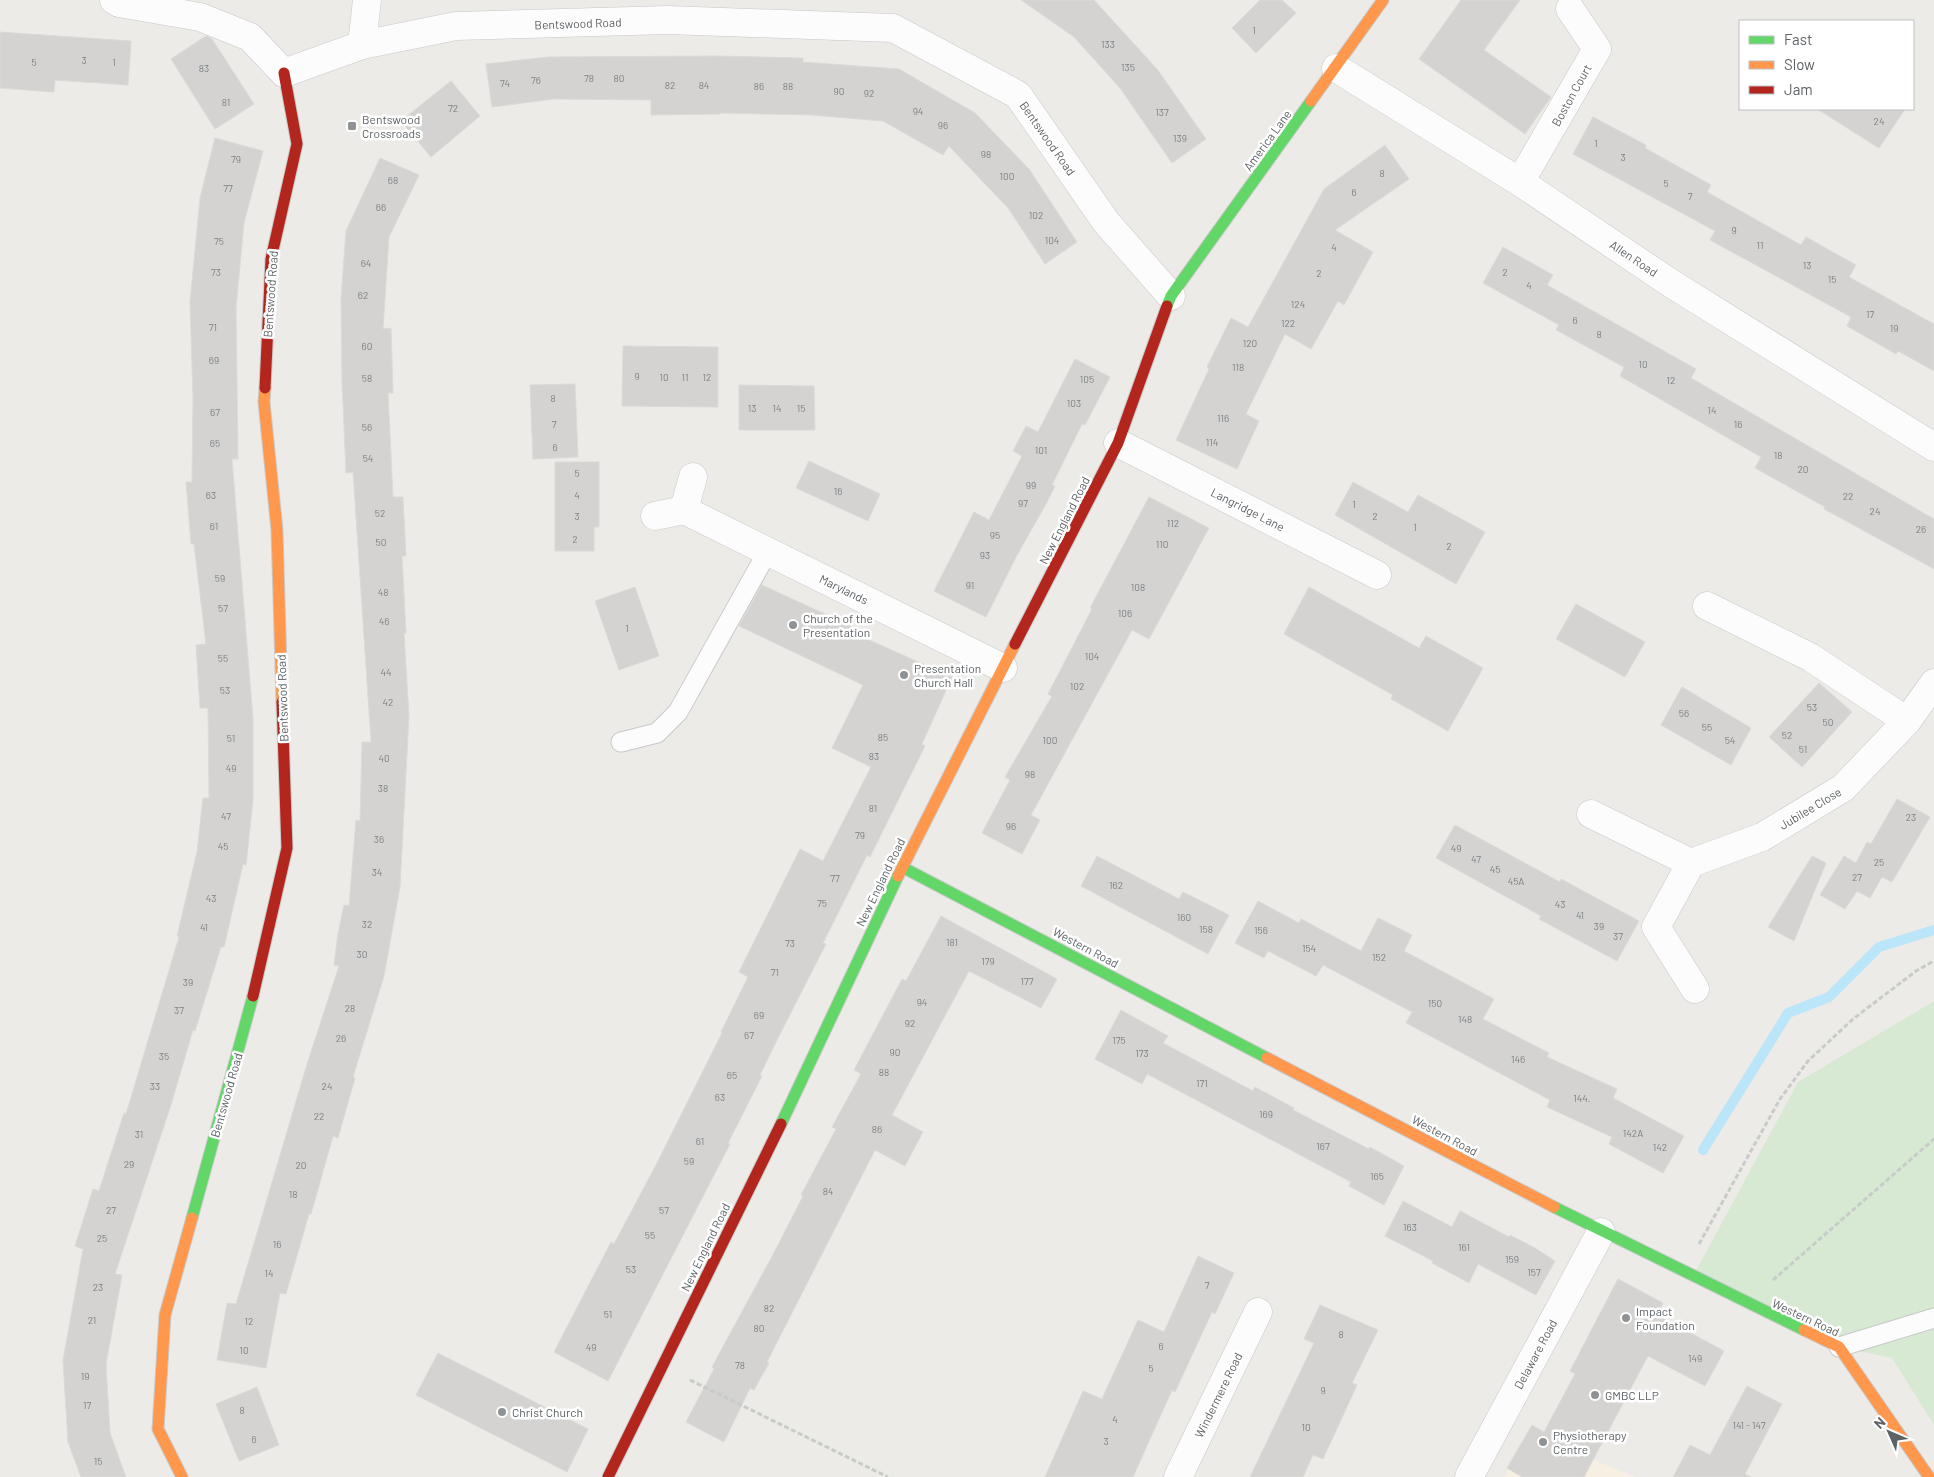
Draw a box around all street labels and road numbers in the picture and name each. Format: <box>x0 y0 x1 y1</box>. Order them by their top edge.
street label: Bentswood Road <box>534 14 622 32</box>
street label: Boston Court <box>1548 62 1594 128</box>
street label: Bentswood Road <box>1017 98 1079 178</box>
street label: America Lane <box>1240 107 1294 173</box>
street label: Allen Road <box>1607 237 1661 279</box>
street label: Bentswood Road <box>260 250 280 338</box>
street label: New England Road <box>1036 474 1092 566</box>
street label: Langridge Lane <box>1209 484 1287 534</box>
street label: Marylands <box>817 571 871 607</box>
street label: Bentswood Road <box>273 654 291 742</box>
street label: Jubilee Close <box>1777 784 1843 832</box>
street label: New England Road <box>853 836 907 928</box>
street label: Western Road <box>1051 924 1121 970</box>
street label: Bentswood Road <box>207 1051 245 1139</box>
street label: Western Road <box>1410 1112 1480 1158</box>
street label: New England Road <box>678 1201 732 1293</box>
street label: Western Road <box>1770 1295 1842 1339</box>
street label: Delaware Road <box>1511 1317 1559 1391</box>
street label: Windermere Road <box>1191 1350 1245 1440</box>

